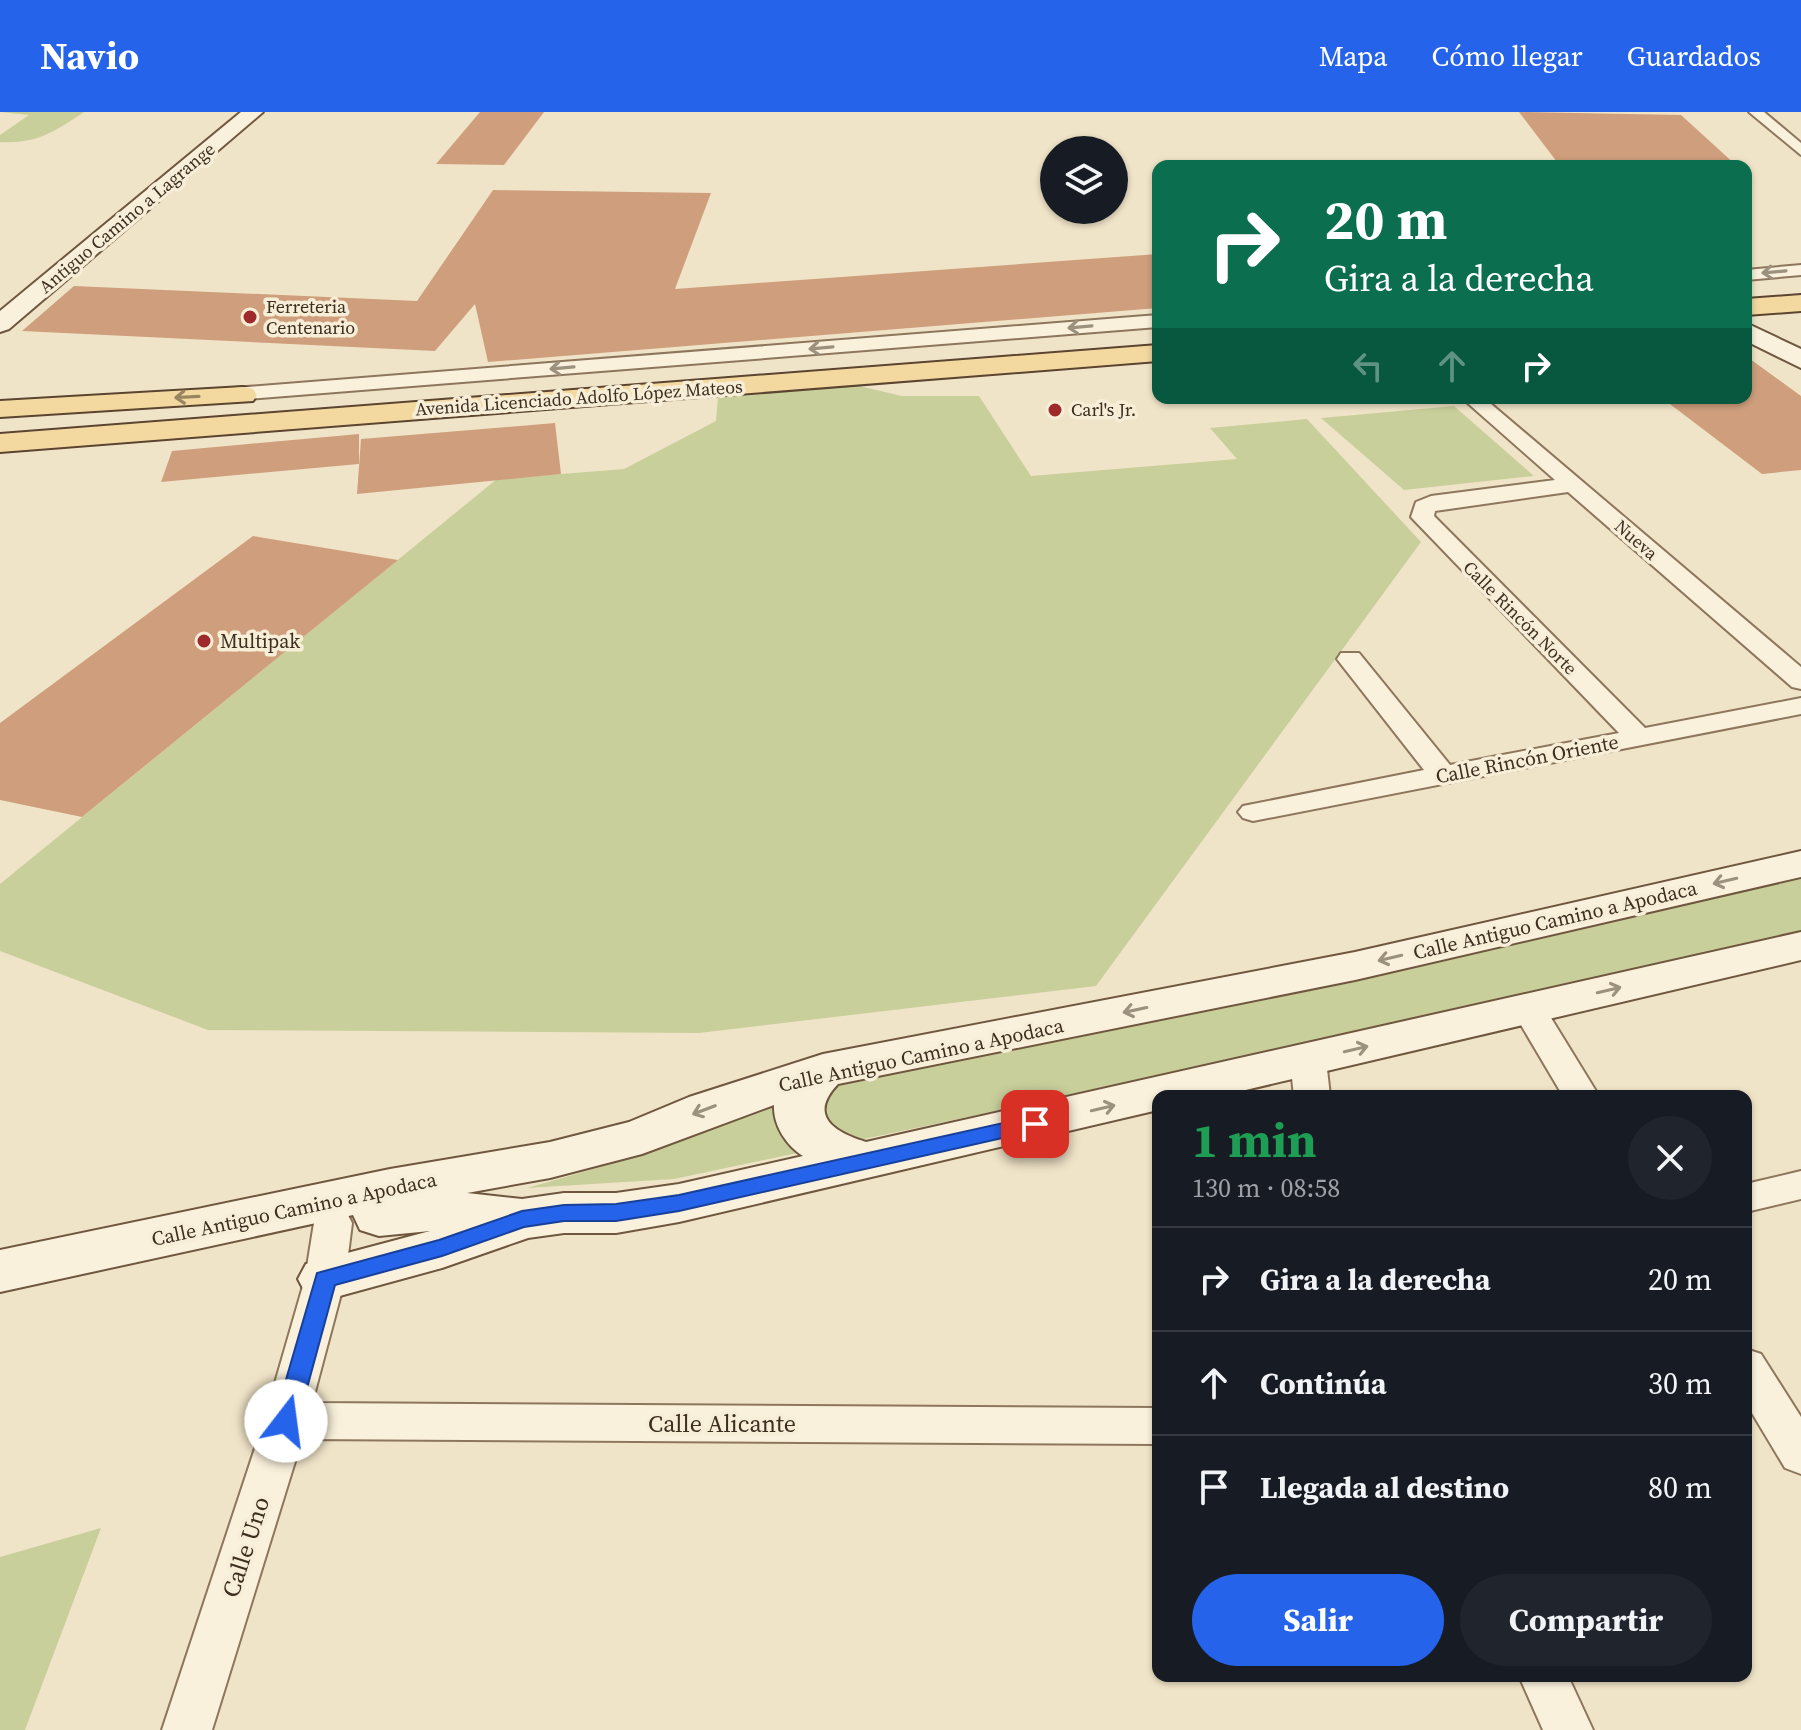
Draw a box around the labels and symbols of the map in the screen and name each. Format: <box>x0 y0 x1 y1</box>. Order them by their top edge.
street label: Antiguo Camino a Lagrange <box>33 136 220 299</box>
one-way arrow <box>1761 265 1787 280</box>
place label: Ferreteria Centenario <box>266 294 355 340</box>
marker: Ferreteria Centenario <box>241 308 259 326</box>
one-way arrow <box>1067 320 1094 335</box>
one-way arrow <box>808 341 835 356</box>
one-way arrow <box>549 361 576 376</box>
street label: Avenida Licenciado Adolfo López Mateos <box>414 374 744 421</box>
one-way arrow <box>174 390 201 405</box>
place label: Carl's Jr. <box>1071 397 1136 422</box>
marker: Carl's Jr. <box>1046 401 1064 419</box>
street label: Nueva <box>1609 514 1664 566</box>
street label: Calle Rincón Norte <box>1458 555 1583 680</box>
place label: Multipak <box>220 627 300 655</box>
marker: Multipak <box>195 632 213 650</box>
street label: Calle Rincón Oriente <box>1433 728 1621 790</box>
street label: Calle Antiguo Camino a Apodaca <box>1410 873 1701 966</box>
one-way arrow <box>1713 874 1738 889</box>
one-way arrow <box>1377 951 1403 966</box>
one-way arrow <box>1596 982 1622 997</box>
one-way arrow <box>1123 1003 1148 1018</box>
street label: Calle Antiguo Camino a Apodaca <box>776 1011 1067 1099</box>
one-way arrow <box>1343 1041 1368 1056</box>
pin <box>1001 1090 1069 1158</box>
one-way arrow <box>1089 1100 1115 1115</box>
one-way arrow <box>692 1104 717 1118</box>
street label: Calle Antiguo Camino a Apodaca <box>149 1165 440 1253</box>
position arrow <box>244 1379 328 1463</box>
street label: Calle Alicante <box>648 1407 796 1440</box>
street label: Calle Uno <box>214 1492 277 1601</box>

